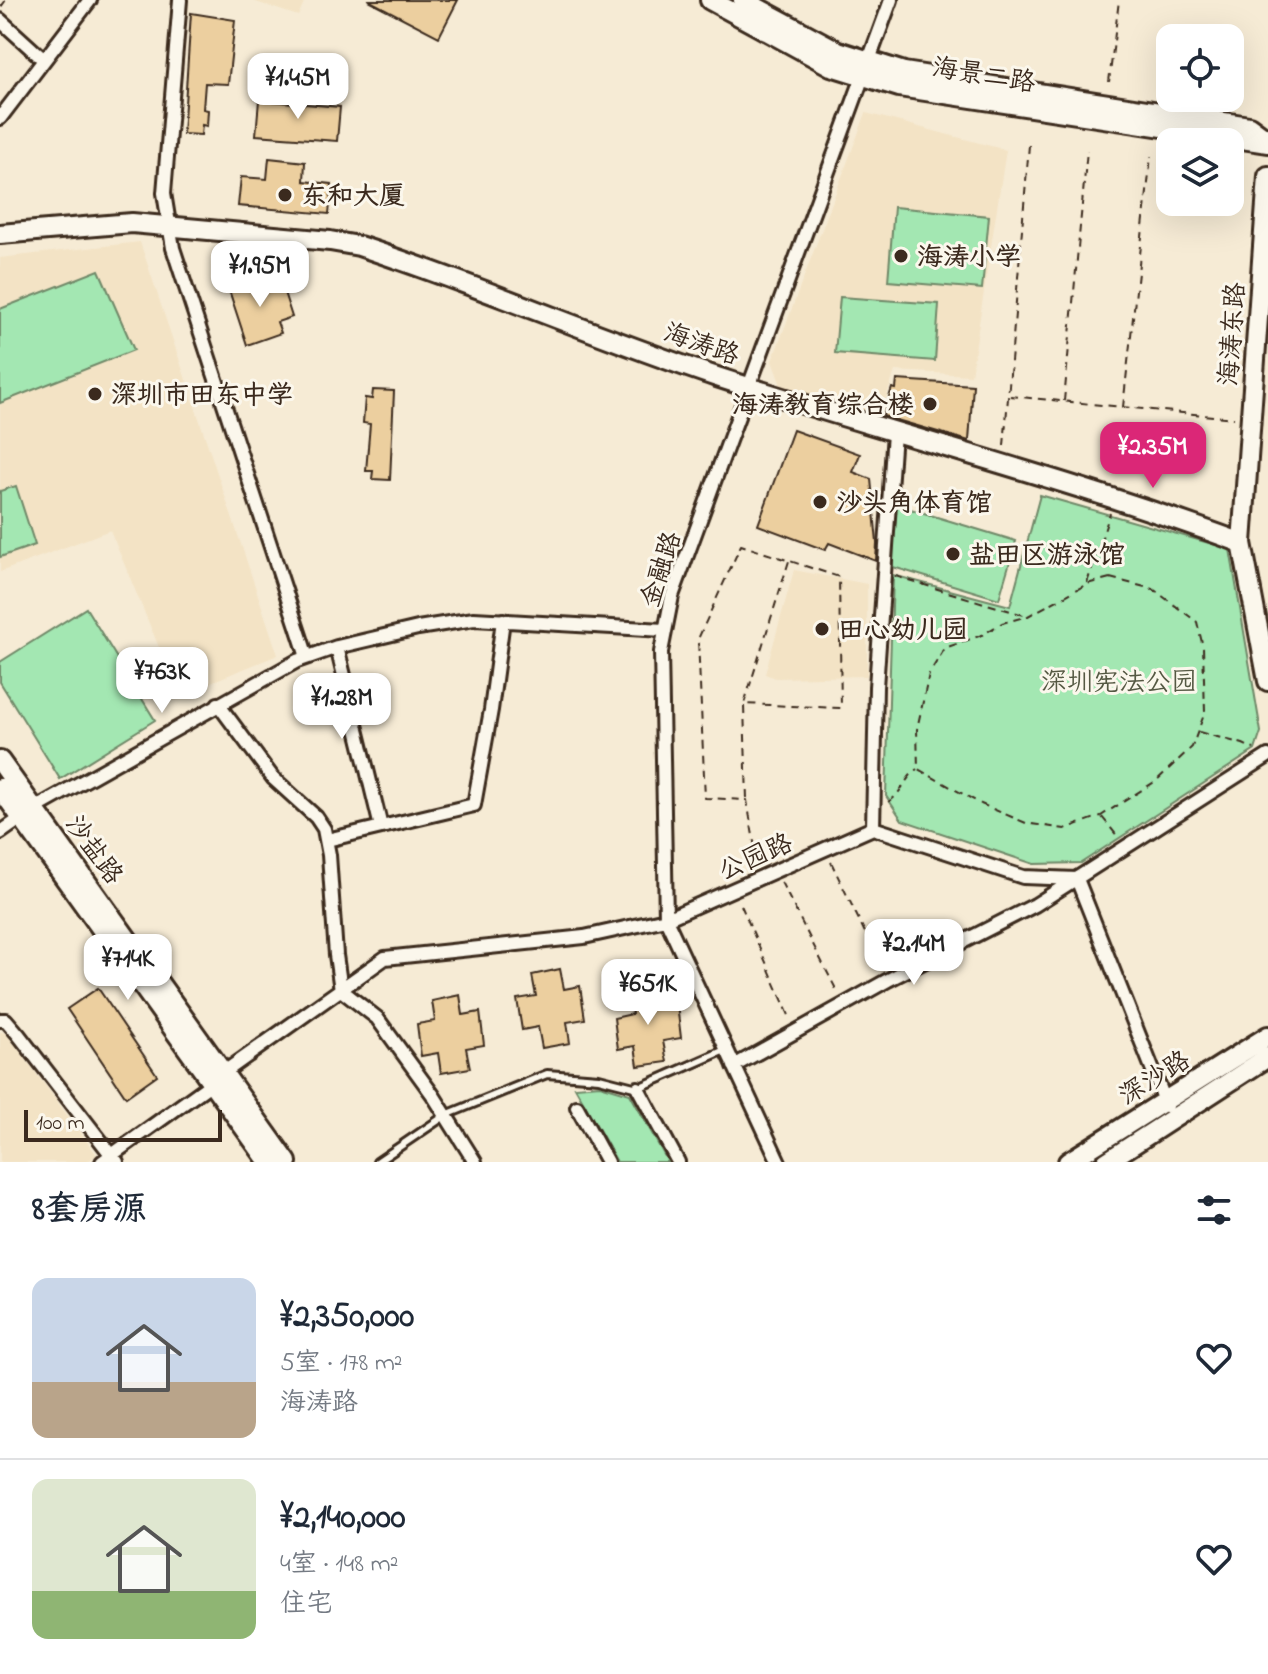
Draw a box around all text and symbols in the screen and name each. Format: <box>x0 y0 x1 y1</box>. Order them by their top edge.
map controls <box>1156 24 1244 216</box>
button: locate <box>1156 24 1244 112</box>
street label: 海景二路 <box>929 50 1038 104</box>
pin: ¥1.45M <box>233 53 363 121</box>
text: ¥1.45M <box>265 60 331 98</box>
button: layers <box>1156 128 1244 216</box>
place label: 东和大厦 <box>301 179 405 217</box>
marker: 东和大厦 <box>276 186 294 204</box>
place label: 海涛小学 <box>917 240 1021 278</box>
pin: ¥1.95M <box>195 241 325 309</box>
marker: 海涛小学 <box>892 247 910 265</box>
text: ¥1.95M <box>229 248 291 286</box>
street label: 海涛东路 <box>1211 281 1257 387</box>
street label: 海涛路 <box>658 315 744 377</box>
place label: 深圳市田东中学 <box>111 378 293 416</box>
marker: 深圳市田东中学 <box>86 385 104 403</box>
place label: 海涛教育综合楼 <box>732 388 914 426</box>
marker: 海涛教育综合楼 <box>921 395 939 413</box>
pin: ¥2.35M <box>1088 422 1218 490</box>
text: ¥2.35M <box>1118 429 1188 467</box>
place label: 沙头角体育馆 <box>836 486 992 524</box>
marker: 沙头角体育馆 <box>811 493 829 511</box>
street label: 金融路 <box>633 527 693 613</box>
place label: 盐田区游泳馆 <box>969 538 1125 576</box>
marker: 盐田区游泳馆 <box>944 545 962 563</box>
place label: 田心幼儿园 <box>838 613 968 651</box>
marker: 田心幼儿园 <box>813 620 831 638</box>
pin: ¥763K <box>106 647 218 715</box>
text: ¥763K <box>134 654 190 692</box>
park label: 深圳宪法公园 <box>1041 665 1197 703</box>
pin: ¥1.28M <box>277 673 407 741</box>
text: ¥1.28M <box>311 680 373 718</box>
street label: 沙盐路 <box>54 808 131 893</box>
street label: 公园路 <box>713 826 800 892</box>
pin: ¥2.14M <box>849 919 979 987</box>
text: ¥2.14M <box>882 926 946 964</box>
pin: ¥714K <box>72 934 184 1002</box>
text: ¥714K <box>102 941 154 979</box>
pin: ¥651K <box>592 959 704 1027</box>
text: ¥651K <box>619 966 677 1004</box>
street label: 深沙路 <box>1112 1043 1199 1116</box>
scale bar <box>24 1106 222 1142</box>
text: 100 m <box>36 1108 85 1140</box>
text: 8套房源 <box>32 1186 147 1236</box>
icon: filters <box>1192 1188 1236 1232</box>
text: ¥2,350,000 <box>280 1293 414 1343</box>
icon: home <box>96 1310 192 1406</box>
icon: heart <box>1192 1336 1236 1380</box>
text: 5室 · 178 m² <box>280 1345 403 1383</box>
text: 海涛路 <box>280 1385 358 1423</box>
text: ¥2,140,000 <box>280 1494 405 1544</box>
icon: home <box>96 1511 192 1607</box>
icon: heart <box>1192 1537 1236 1581</box>
text: 4室 · 148 m² <box>280 1546 398 1584</box>
text: 住宅 <box>280 1586 332 1624</box>

